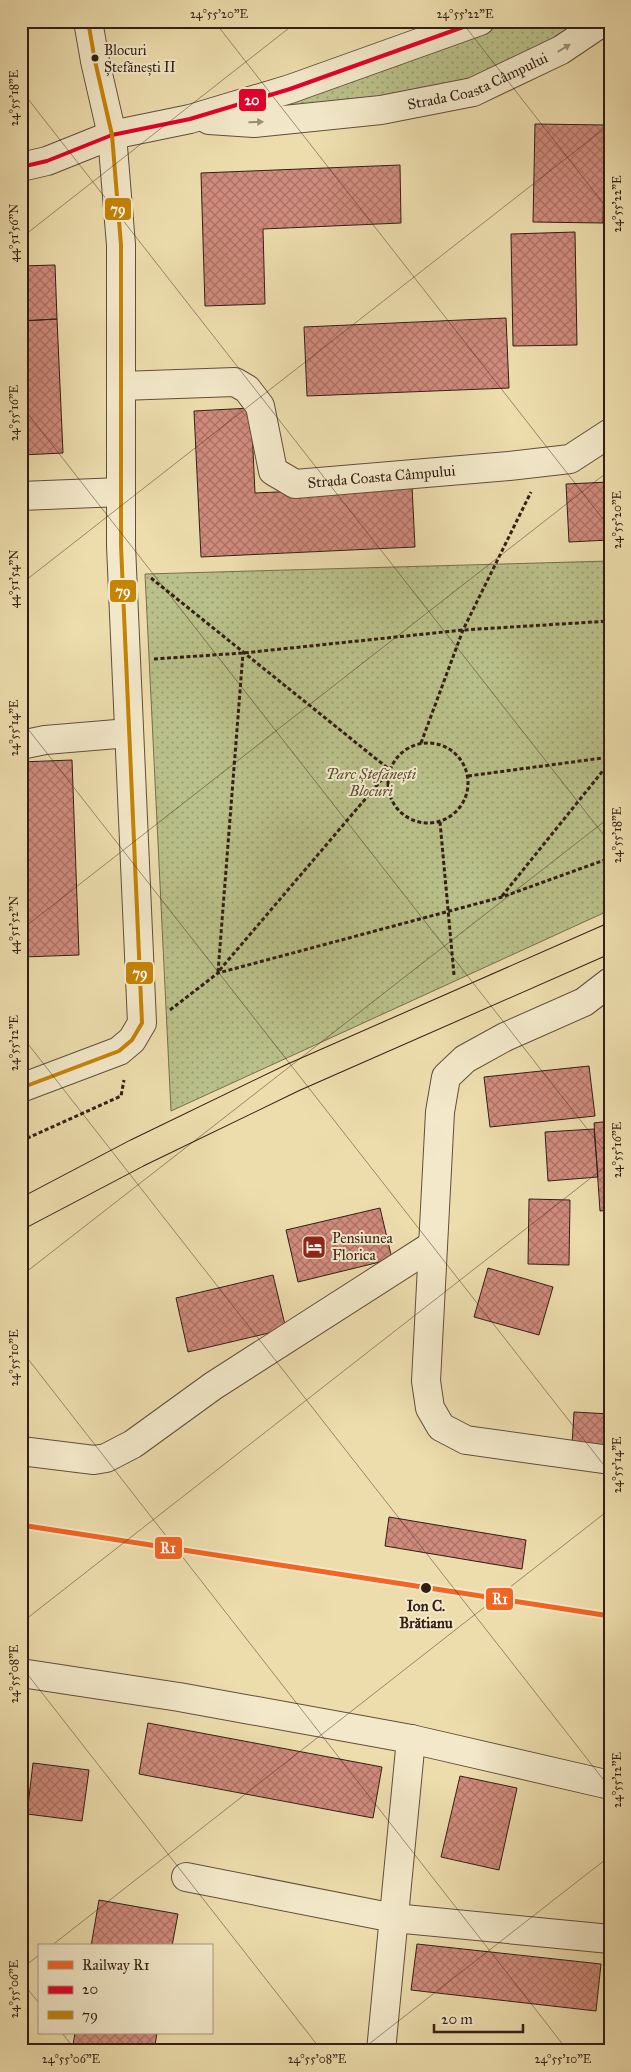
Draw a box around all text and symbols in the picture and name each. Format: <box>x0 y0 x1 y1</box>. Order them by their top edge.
text: 24°55'20"E <box>190 7 248 21</box>
text: 24°55'22"E <box>436 7 494 21</box>
place label: Blocuri Ștefănești II <box>104 42 176 76</box>
one-way arrow <box>557 43 570 52</box>
street label: Strada Coasta Câmpului <box>406 49 551 114</box>
marker: Blocuri Ștefănești II <box>90 53 100 63</box>
text: 24°55'18"E <box>7 69 21 126</box>
line badge: 20 <box>238 88 267 112</box>
text: 20 <box>244 92 260 109</box>
one-way arrow <box>249 118 265 126</box>
text: 24°55'22"E <box>610 175 624 233</box>
line badge: 79 <box>104 197 132 221</box>
text: 79 <box>111 201 126 219</box>
text: 44°51'56"N <box>7 204 21 262</box>
text: 24°55'16"E <box>7 385 21 441</box>
street label: Strada Coasta Câmpului <box>307 462 456 492</box>
text: 24°55'20"E <box>610 491 624 549</box>
text: 44°51'54"N <box>7 550 21 608</box>
line badge: 79 <box>109 579 137 603</box>
text: 79 <box>116 583 131 601</box>
text: 24°55'14"E <box>7 699 21 756</box>
park label: Parc Ștefănești Blocuri <box>326 765 417 800</box>
text: 24°55'18"E <box>610 806 624 863</box>
text: 44°51'52"N <box>7 896 21 954</box>
line badge: 79 <box>125 961 154 985</box>
text: 79 <box>133 965 148 983</box>
text: 24°55'12"E <box>7 1015 21 1071</box>
text: 24°55'16"E <box>610 1122 624 1178</box>
place label: Pensiunea Florica <box>332 1229 393 1264</box>
hotel icon: Pensiunea Florica <box>301 1234 327 1260</box>
text: 24°55'10"E <box>7 1329 21 1386</box>
text: 24°55'14"E <box>610 1436 624 1493</box>
line badge: R1 <box>154 1536 183 1560</box>
text: R1 <box>160 1540 176 1557</box>
marker: Ion C. Brătianu <box>419 1581 433 1595</box>
line badge: R1 <box>485 1587 514 1611</box>
text: R1 <box>492 1591 508 1608</box>
place label: Ion C. Brătianu <box>399 1597 453 1632</box>
text: 24°55'08"E <box>7 1644 21 1703</box>
text: 24°55'12"E <box>610 1752 624 1808</box>
legend <box>38 1944 212 2034</box>
text: Railway R1 <box>82 1956 150 1974</box>
text: 24°55'06"E <box>7 1959 21 2018</box>
text: 20 <box>82 1980 98 1998</box>
scale bar <box>434 2002 522 2034</box>
text: 79 <box>82 2006 98 2024</box>
text: 20 m <box>441 2010 473 2028</box>
text: 24°55'06"E <box>42 2052 101 2066</box>
text: 24°55'08"E <box>288 2052 347 2066</box>
text: 24°55'10"E <box>535 2052 592 2066</box>

